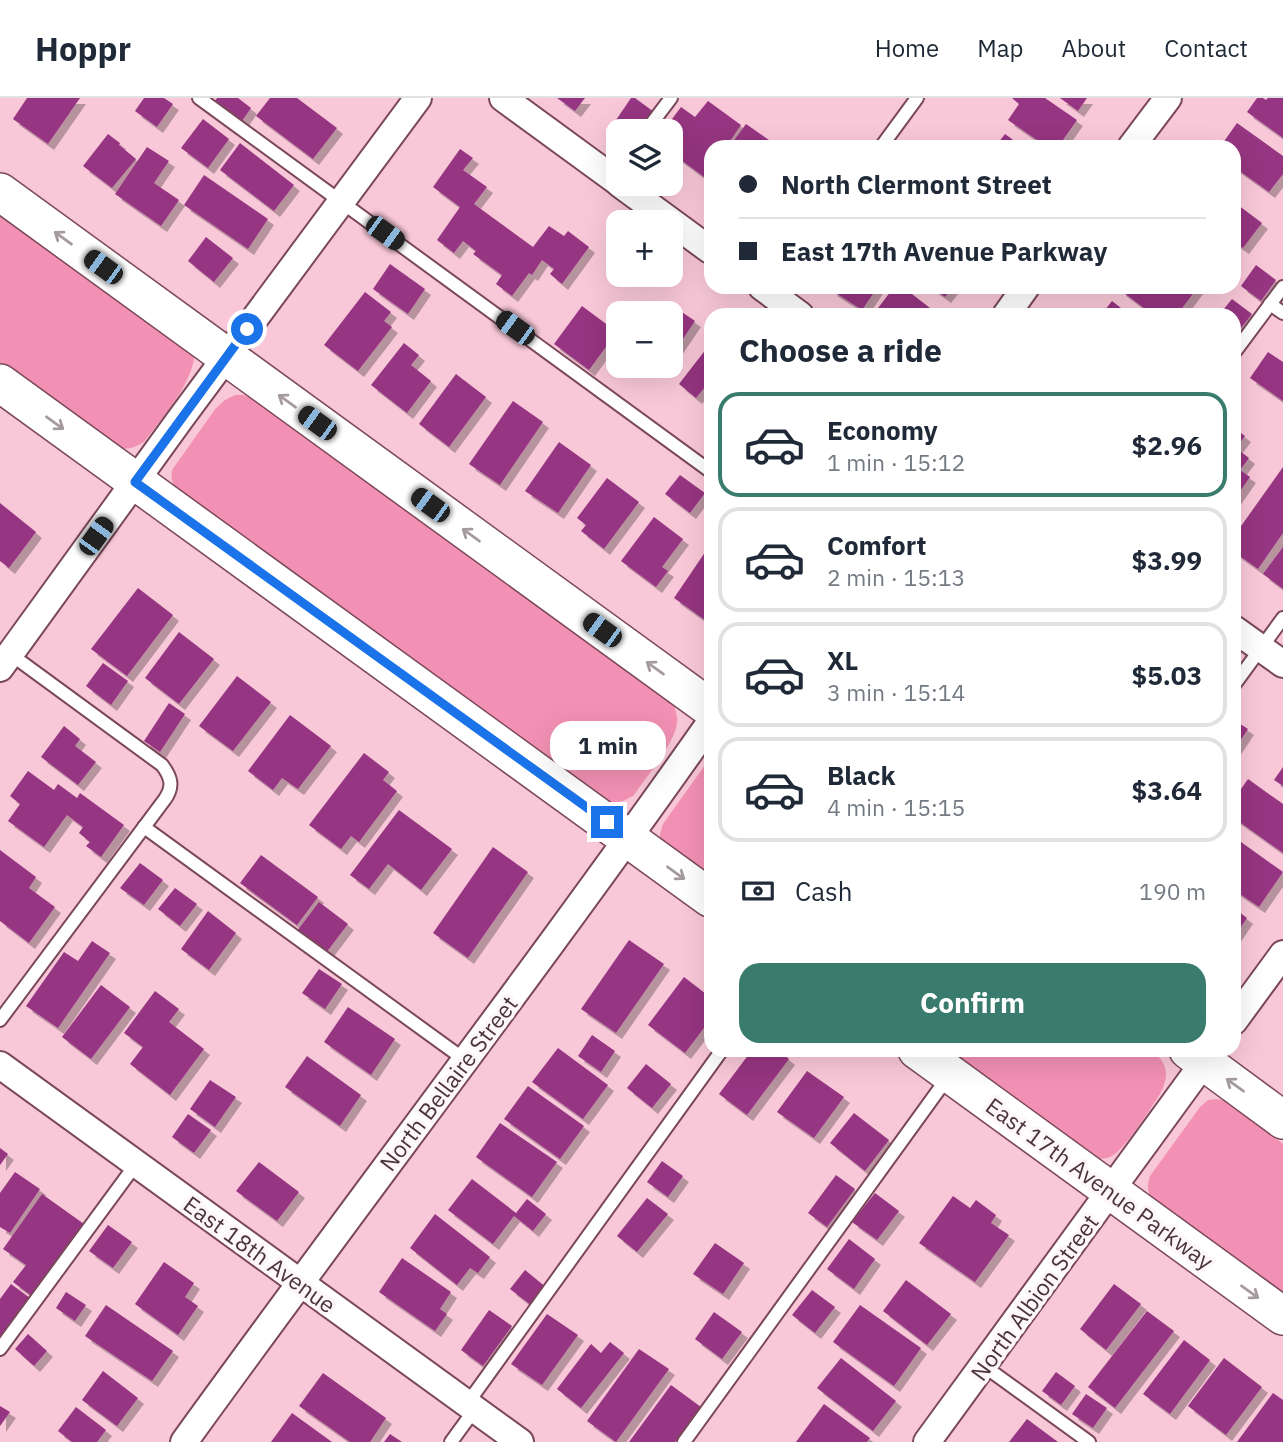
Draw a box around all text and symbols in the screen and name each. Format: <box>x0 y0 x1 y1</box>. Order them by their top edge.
text: Hoppr <box>35 27 131 70</box>
text: Home <box>875 32 939 64</box>
text: Map <box>977 32 1023 64</box>
text: About <box>1061 32 1126 64</box>
text: Contact <box>1164 32 1248 64</box>
map controls <box>606 119 683 378</box>
button: layers <box>606 119 683 196</box>
text: North Clermont Street <box>781 167 1052 201</box>
button: + <box>606 210 683 287</box>
car <box>362 212 409 254</box>
one-way arrow <box>54 231 73 246</box>
text: East 17th Avenue Parkway <box>781 234 1107 268</box>
car <box>80 246 127 288</box>
button: − <box>606 301 683 378</box>
car <box>492 307 539 349</box>
route start <box>231 313 263 345</box>
text: Choose a ride <box>739 329 942 371</box>
one-way arrow <box>278 394 297 409</box>
car <box>294 402 341 444</box>
icon: car <box>743 413 806 476</box>
text: Economy <box>827 413 938 447</box>
one-way arrow <box>45 416 64 430</box>
text: $2.96 <box>1132 428 1202 462</box>
text: 1 min · 15:12 <box>827 447 965 477</box>
car <box>407 484 454 526</box>
car <box>76 513 117 559</box>
one-way arrow <box>462 528 481 542</box>
icon: car <box>743 528 806 591</box>
text: Comfort <box>827 528 926 562</box>
text: $3.99 <box>1132 543 1202 577</box>
text: 2 min · 15:13 <box>827 562 965 592</box>
car <box>579 609 626 651</box>
icon: car <box>743 643 806 706</box>
text: XL <box>827 643 858 677</box>
text: $5.03 <box>1132 658 1202 692</box>
one-way arrow <box>646 661 665 675</box>
text: 3 min · 15:14 <box>827 677 965 707</box>
callout: 1 min <box>549 720 665 770</box>
text: 1 min <box>578 730 638 760</box>
icon: car <box>743 758 806 821</box>
text: Black <box>827 758 895 792</box>
text: $3.64 <box>1132 773 1202 807</box>
text: 4 min · 15:15 <box>827 792 965 822</box>
route end <box>591 806 623 838</box>
one-way arrow <box>666 866 685 880</box>
icon: cash <box>739 872 777 910</box>
text: Cash <box>795 874 852 908</box>
text: 190 m <box>1139 876 1206 906</box>
button: Confirm <box>739 963 1206 1043</box>
street label: North Bellaire Street <box>372 989 524 1177</box>
one-way arrow <box>1226 1078 1245 1093</box>
street label: East 17th Avenue Parkway <box>980 1090 1220 1276</box>
street label: East 18th Avenue <box>178 1189 342 1319</box>
street label: North Albion Street <box>963 1208 1105 1386</box>
one-way arrow <box>1240 1285 1259 1299</box>

